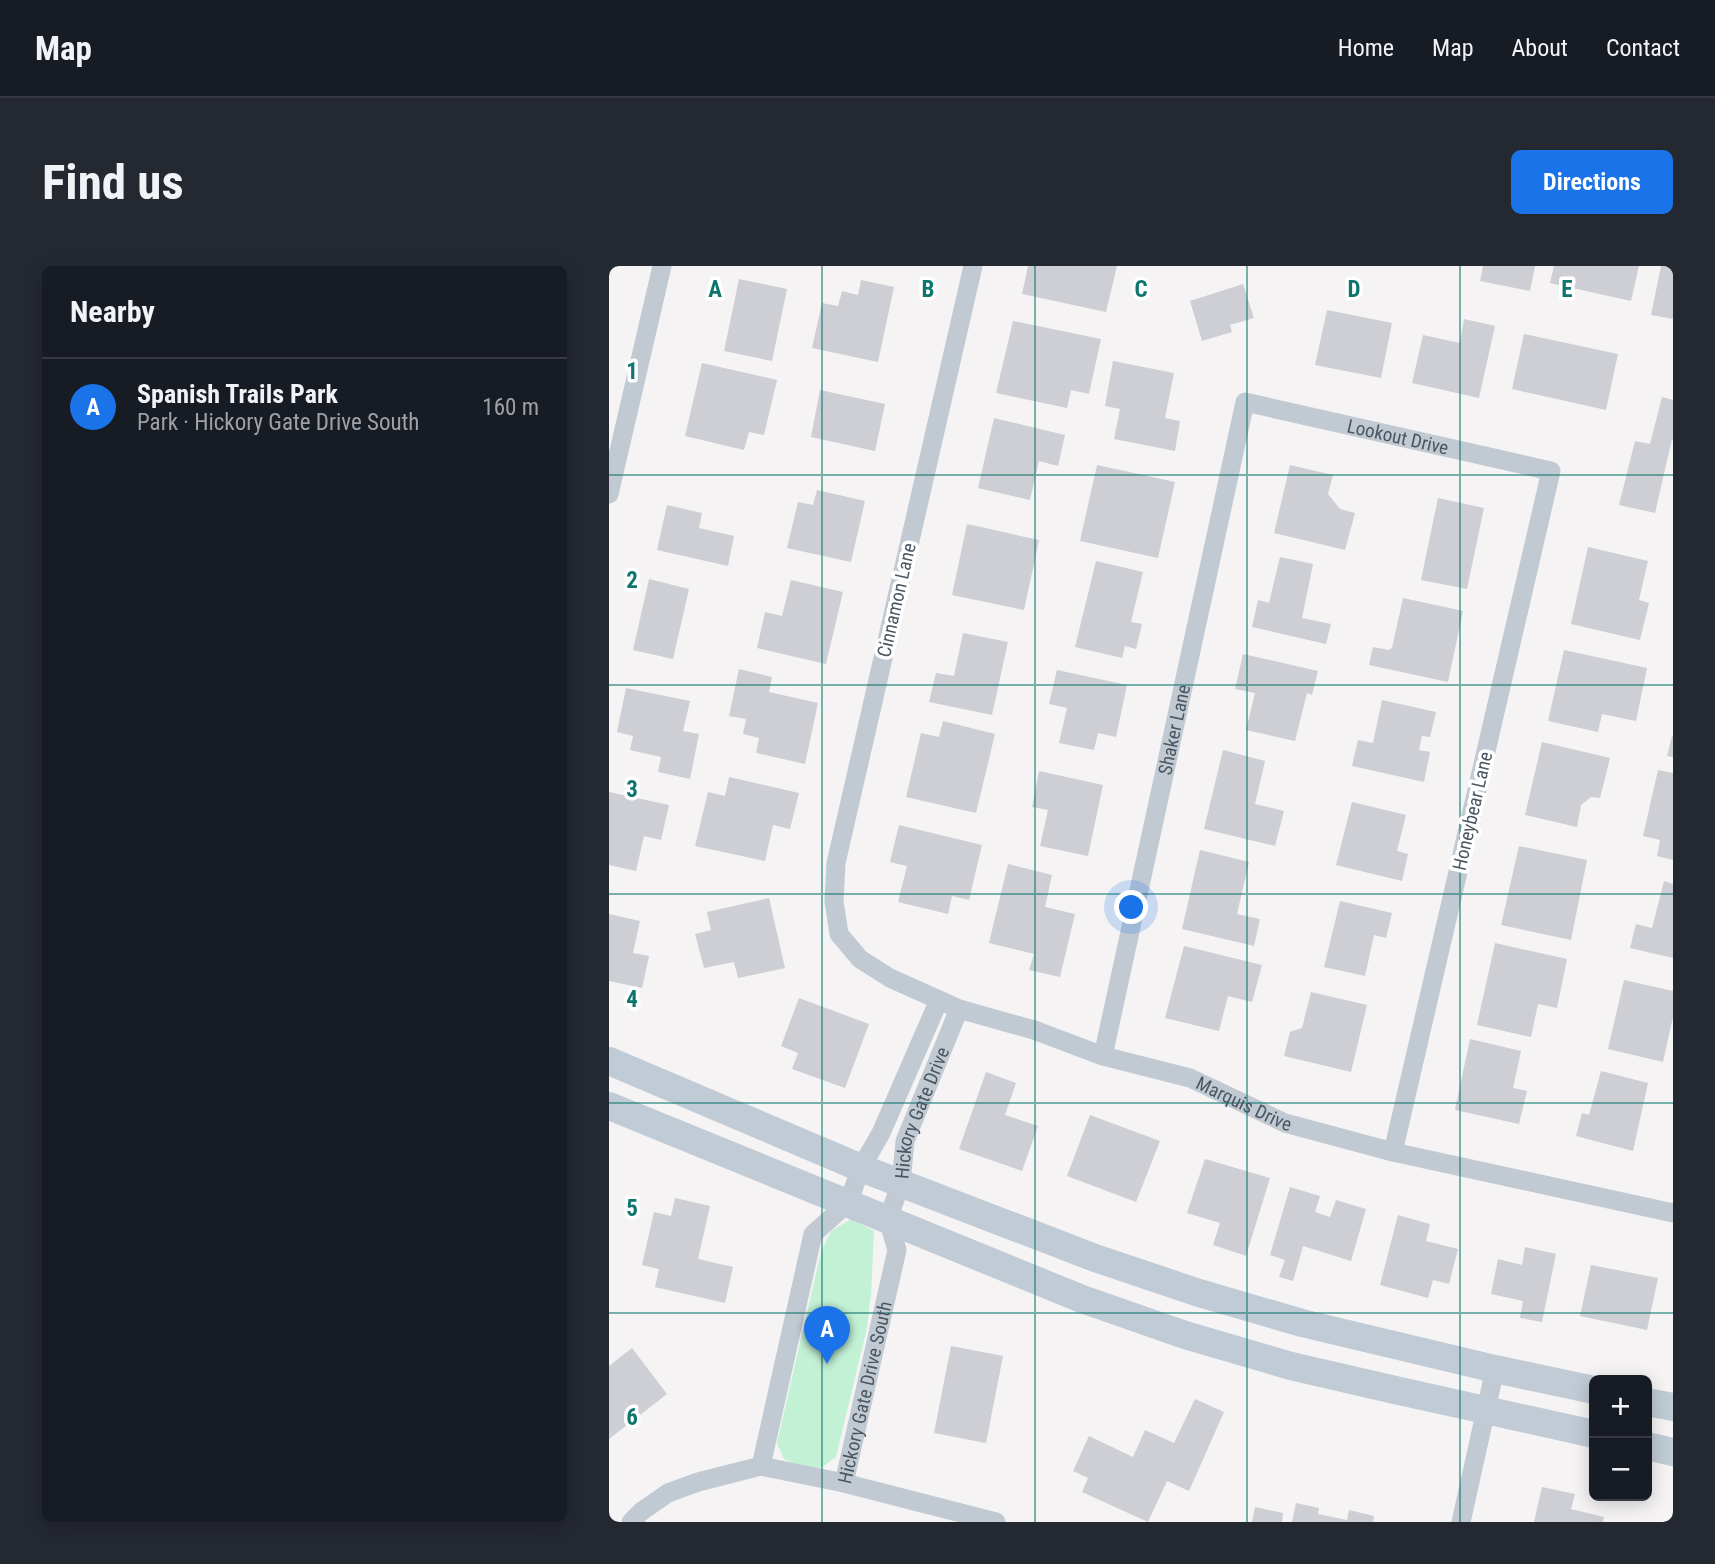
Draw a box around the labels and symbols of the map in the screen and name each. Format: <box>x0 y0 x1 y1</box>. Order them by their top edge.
text: A <box>708 276 722 303</box>
text: B <box>922 276 934 303</box>
text: C <box>1134 276 1148 303</box>
text: D <box>1348 276 1361 303</box>
text: E <box>1561 276 1573 303</box>
text: 1 <box>626 358 638 385</box>
street label: Lookout Drive <box>1345 414 1451 460</box>
street label: Cinnamon Lane <box>872 541 921 659</box>
text: 2 <box>626 567 638 594</box>
street label: Shaker Lane <box>1153 682 1195 777</box>
street label: Honeybear Lane <box>1448 749 1497 873</box>
text: 3 <box>626 776 638 803</box>
your location <box>1114 890 1148 924</box>
text: 4 <box>626 986 638 1013</box>
street label: Hickory Gate Drive <box>890 1044 954 1180</box>
street label: Marquis Drive <box>1192 1072 1294 1136</box>
text: 5 <box>626 1195 638 1222</box>
street label: Hickory Gate Drive South <box>833 1299 897 1486</box>
pin: A <box>804 1306 850 1364</box>
text: 6 <box>626 1404 638 1431</box>

